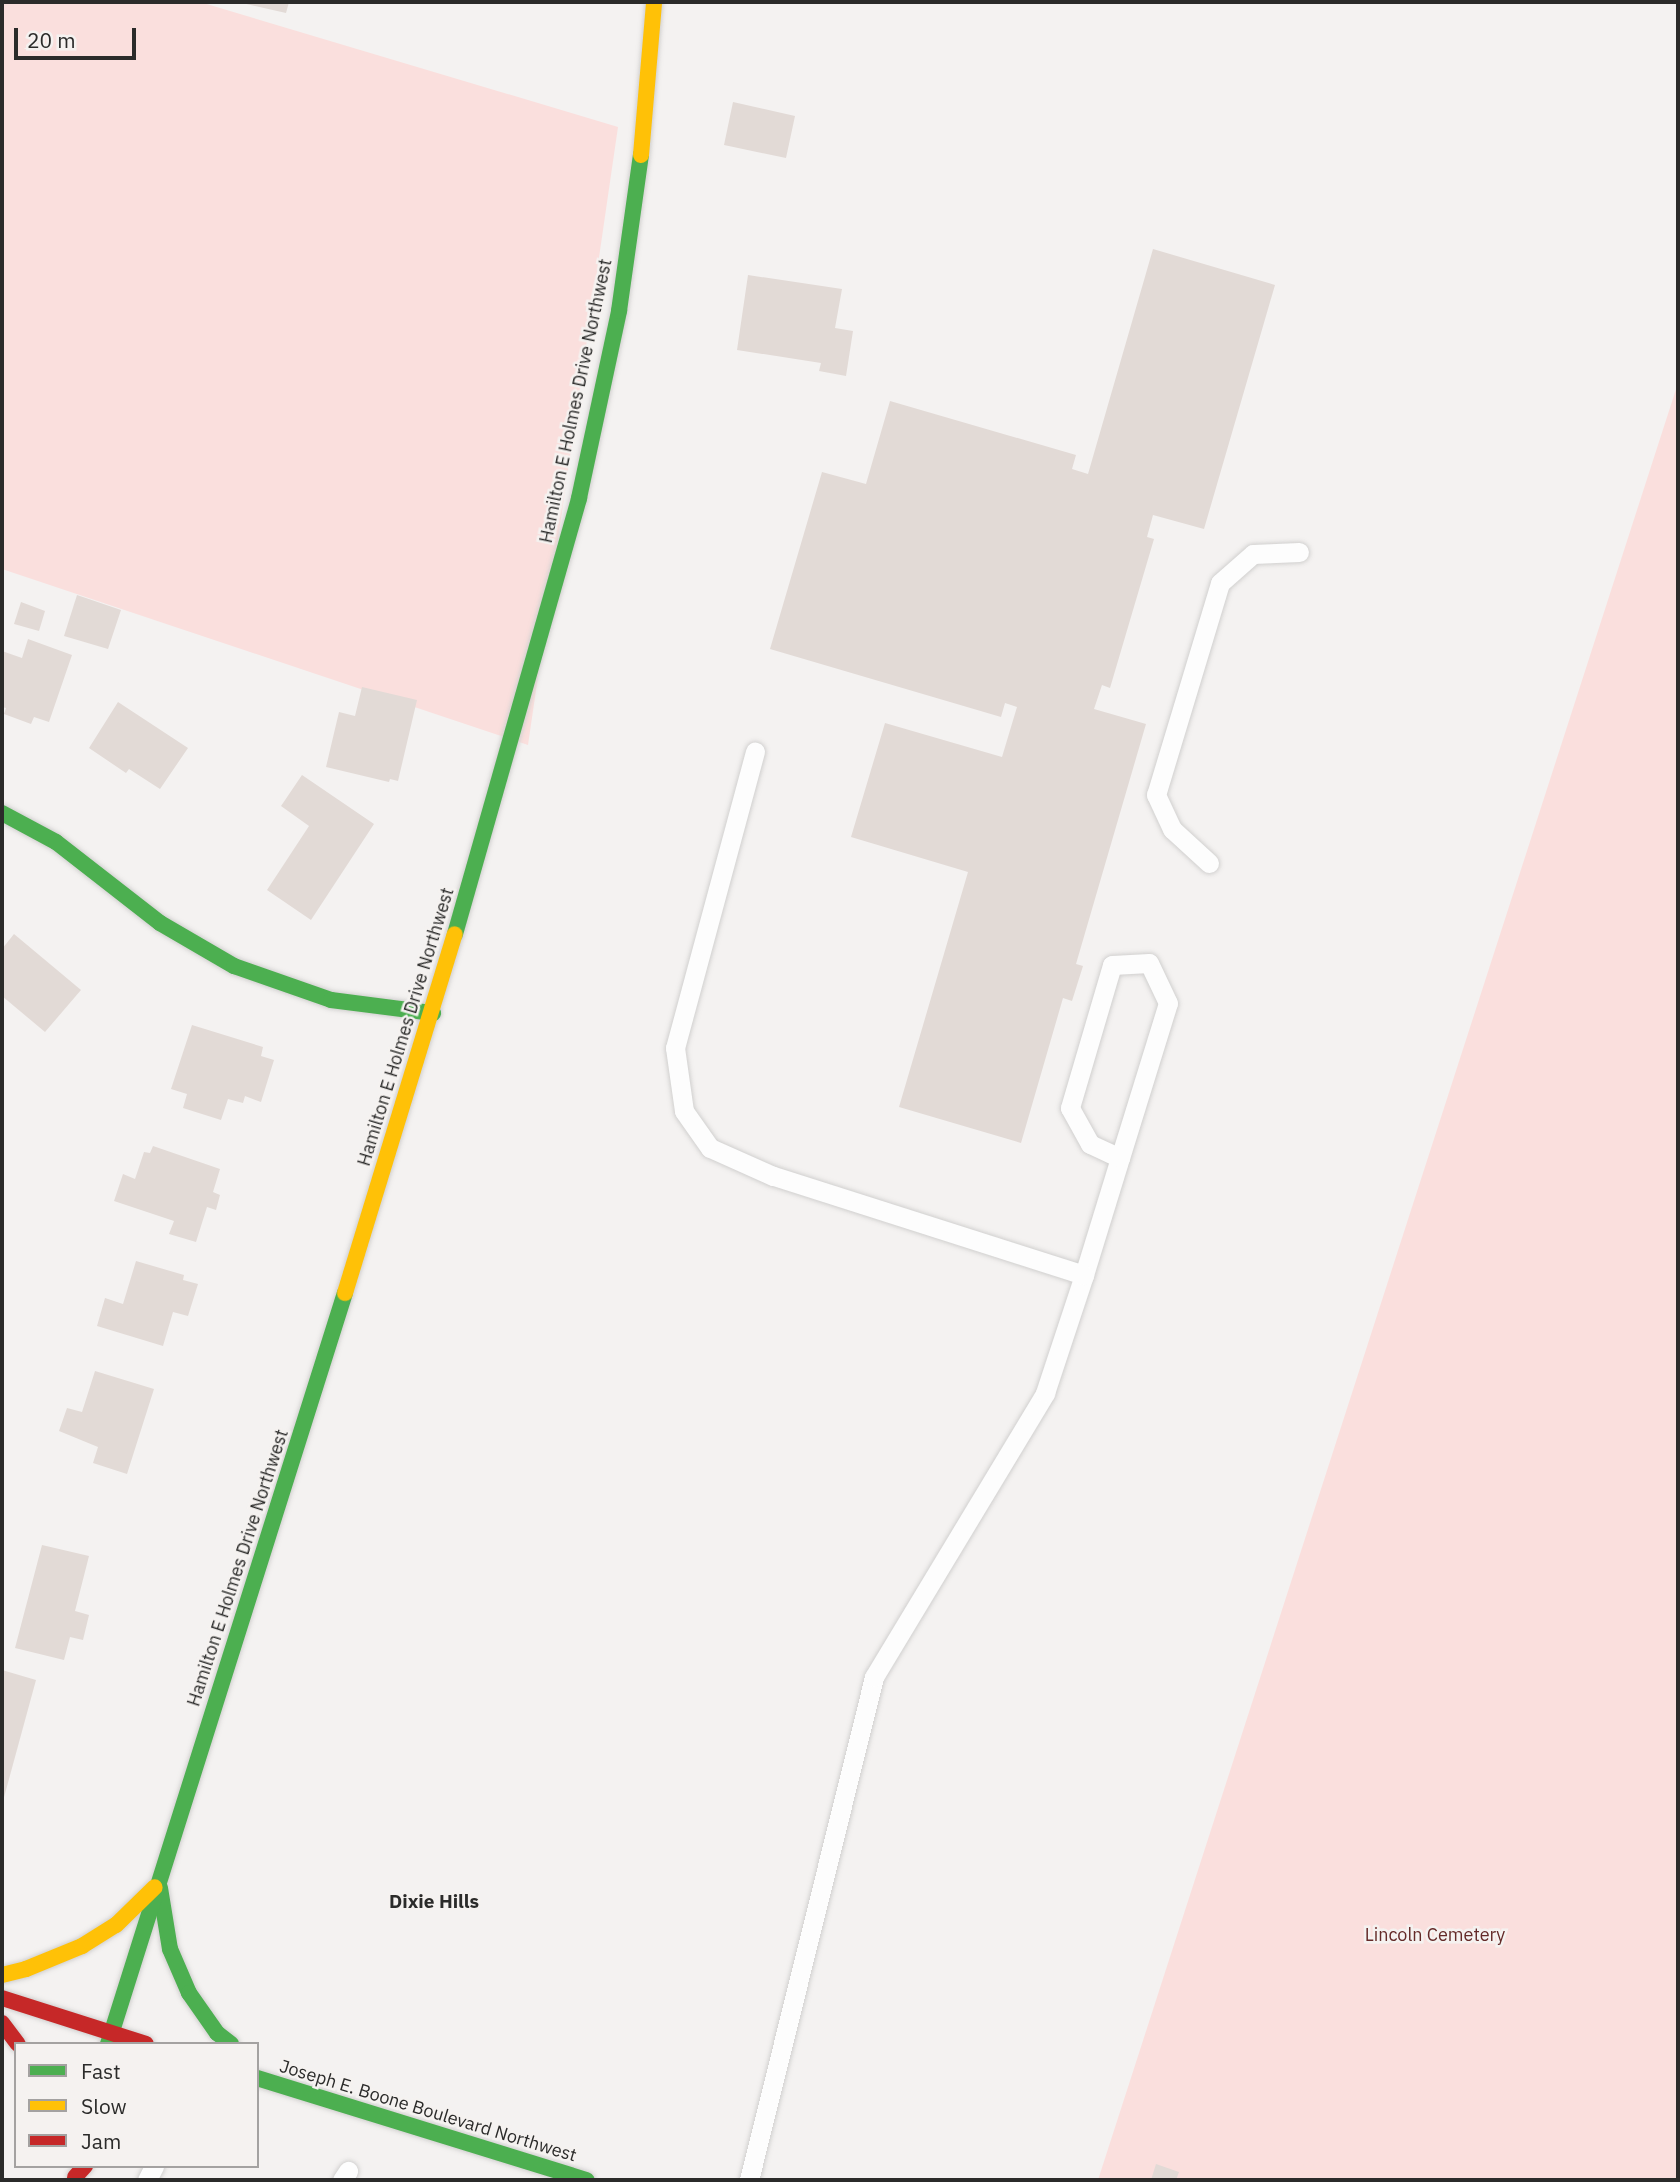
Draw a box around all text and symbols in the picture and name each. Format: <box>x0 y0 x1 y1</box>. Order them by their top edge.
scale bar <box>18 14 140 58</box>
text: 20 m <box>27 26 76 54</box>
street label: Hamilton E Holmes Drive Northwest <box>535 257 617 545</box>
street label: Hamilton E Holmes Drive Northwest <box>353 885 459 1169</box>
street label: Hamilton E Holmes Drive Northwest <box>183 1427 293 1709</box>
district label: Dixie Hills <box>389 1891 479 1913</box>
park label: Lincoln Cemetery <box>1365 1924 1505 1946</box>
legend <box>14 2042 259 2168</box>
street label: Joseph E. Boone Boulevard Northwest <box>277 2055 579 2167</box>
text: Fast <box>81 2057 121 2085</box>
text: Slow <box>81 2092 127 2120</box>
text: Jam <box>81 2127 121 2155</box>

